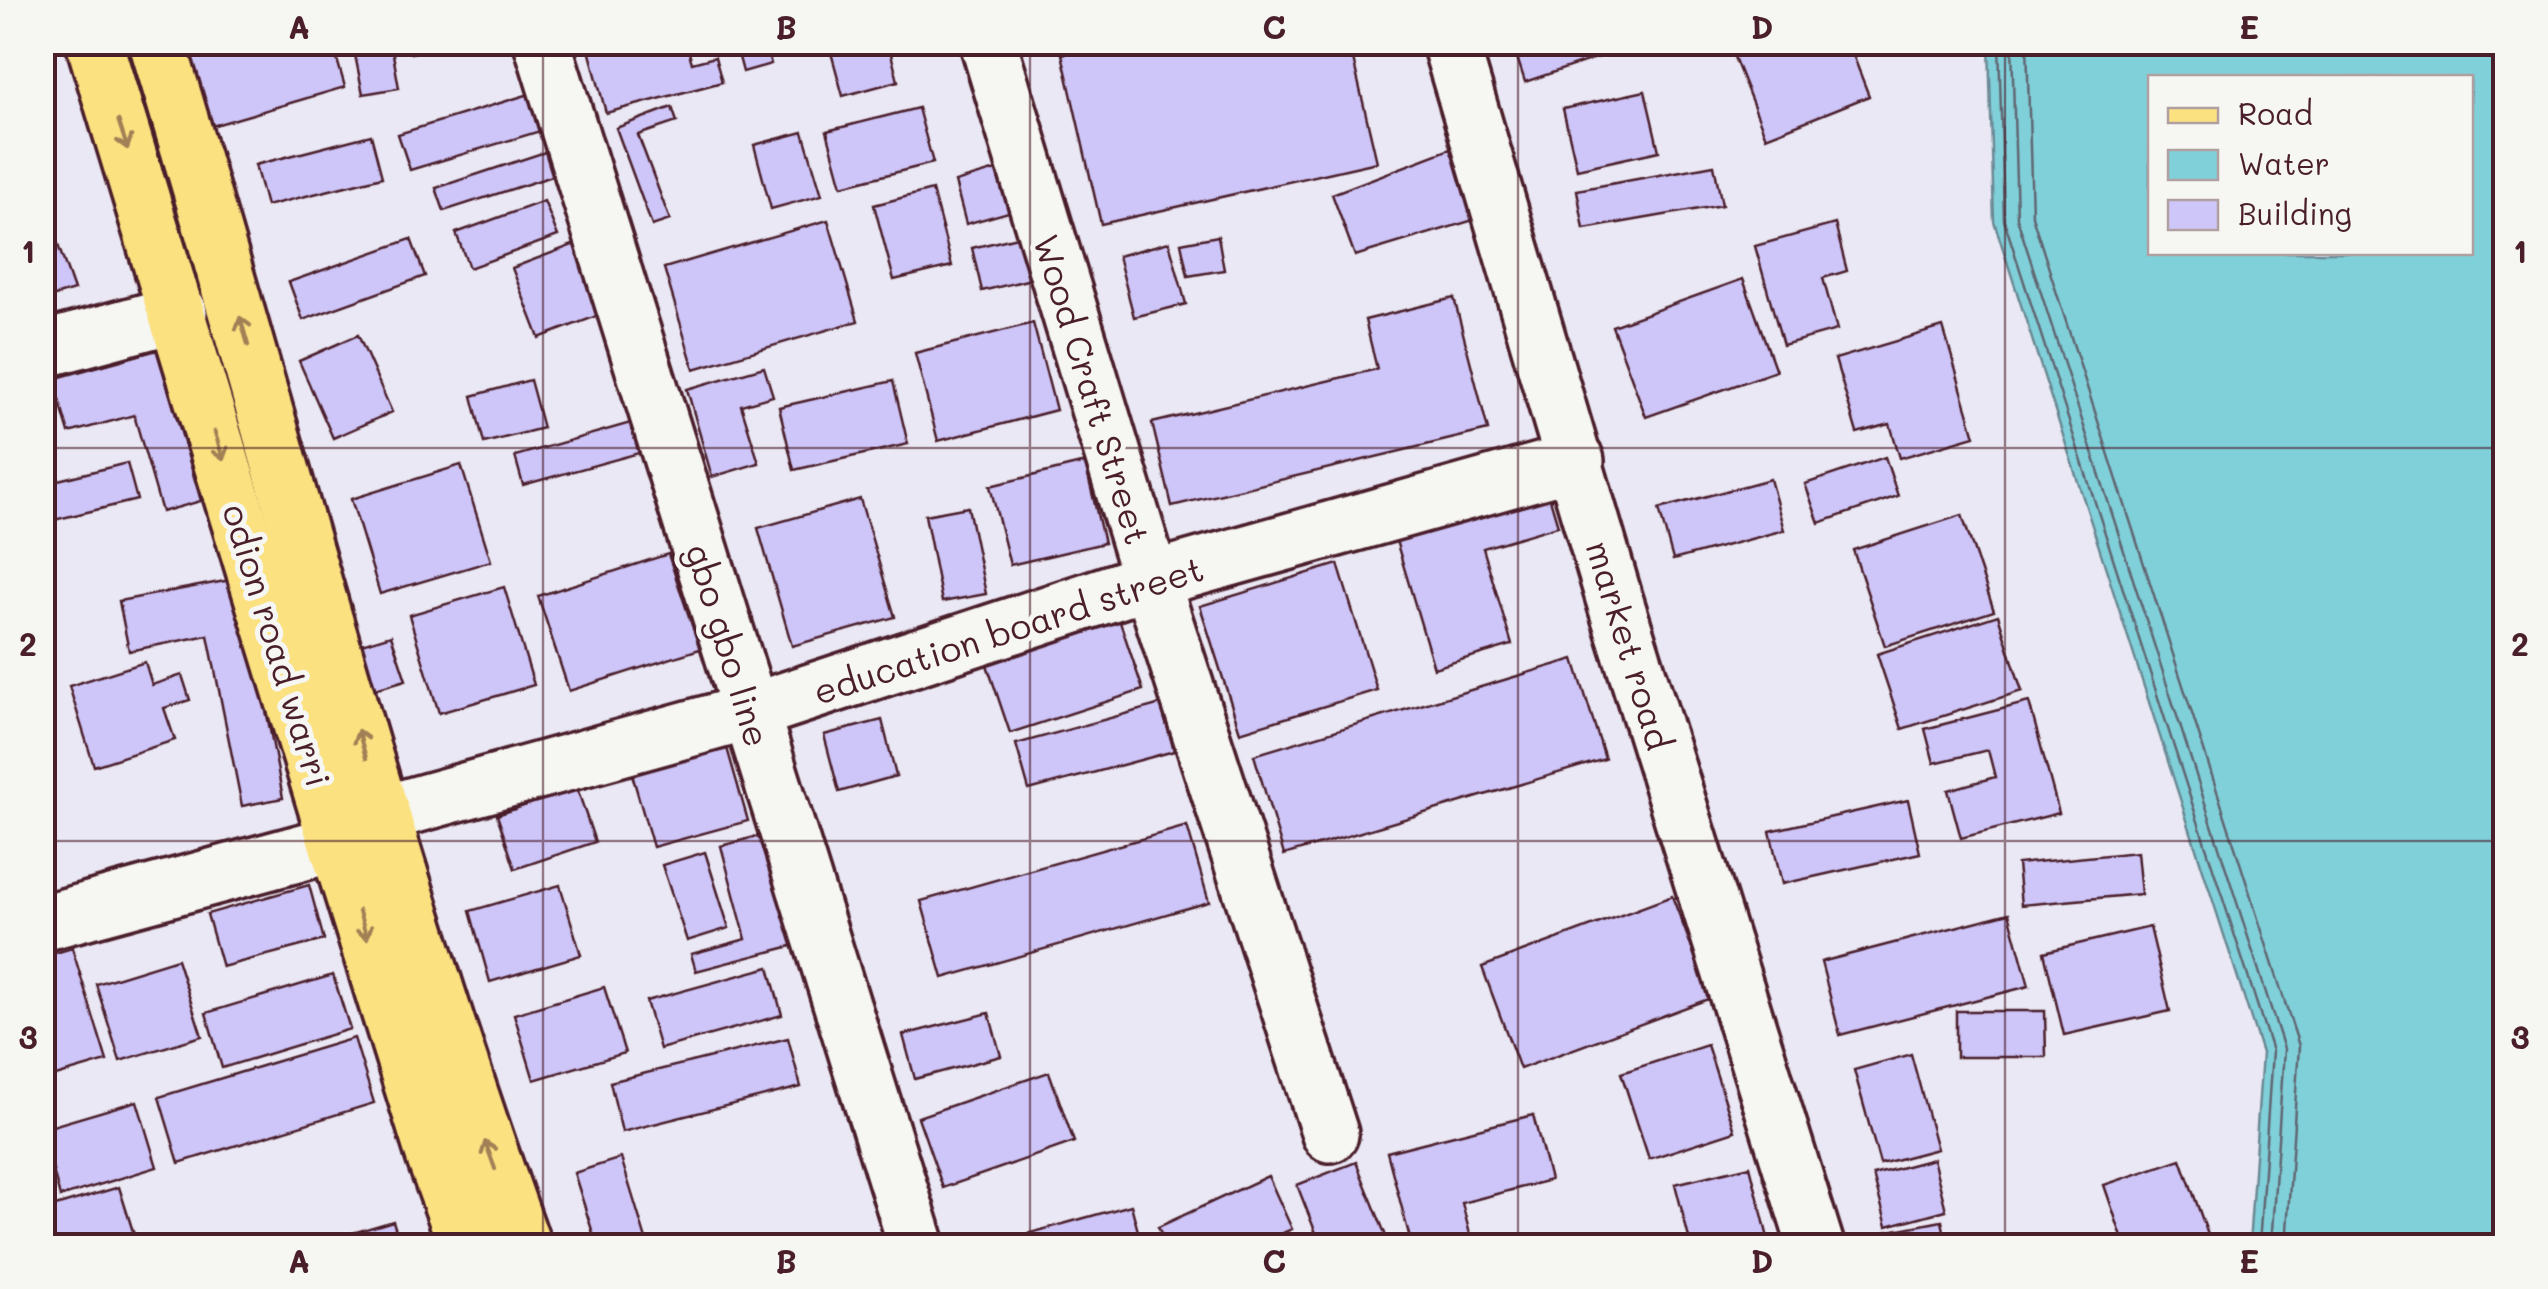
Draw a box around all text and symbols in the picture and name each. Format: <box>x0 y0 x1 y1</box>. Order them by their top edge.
text: A <box>288 5 310 47</box>
text: B <box>775 5 797 47</box>
text: C <box>1262 5 1286 47</box>
text: D <box>1751 5 1773 47</box>
text: E <box>2239 5 2259 47</box>
legend <box>2148 75 2473 255</box>
text: Road <box>2238 93 2313 133</box>
one-way arrow <box>116 119 134 151</box>
text: Water <box>2238 143 2330 183</box>
text: Building <box>2238 193 2352 233</box>
street label: Wood Craft Street <box>1024 228 1162 550</box>
text: 1 <box>21 229 35 271</box>
text: 1 <box>2513 229 2527 271</box>
one-way arrow <box>234 316 252 347</box>
one-way arrow <box>211 430 229 461</box>
street label: odion road warri <box>213 498 343 792</box>
street label: market road <box>1576 535 1684 755</box>
street label: gbo gbo line <box>676 538 782 752</box>
street label: education board street <box>807 544 1209 714</box>
text: 2 <box>19 622 37 664</box>
text: 2 <box>2511 622 2529 664</box>
one-way arrow <box>352 729 370 760</box>
one-way arrow <box>355 909 373 940</box>
text: 3 <box>18 1015 38 1057</box>
text: 3 <box>2510 1015 2530 1057</box>
one-way arrow <box>480 1140 498 1171</box>
text: A <box>288 1239 310 1281</box>
text: B <box>775 1239 797 1281</box>
text: C <box>1262 1239 1286 1281</box>
text: D <box>1751 1239 1773 1281</box>
text: E <box>2239 1239 2259 1281</box>

